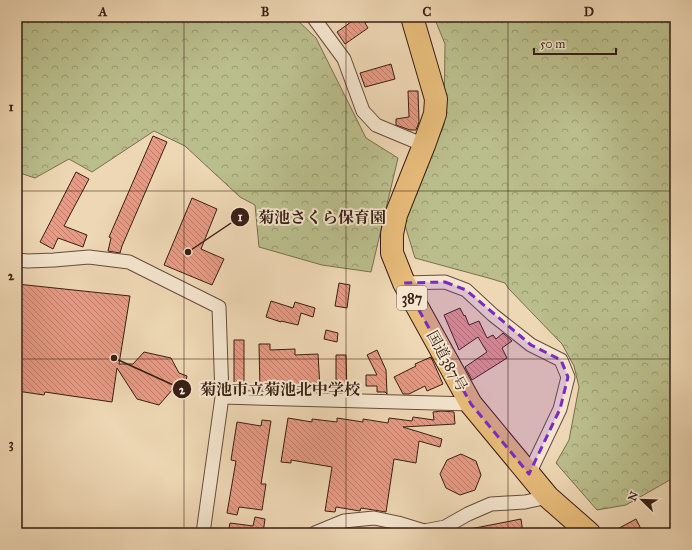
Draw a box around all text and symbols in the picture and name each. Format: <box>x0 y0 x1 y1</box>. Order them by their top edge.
text: A <box>98 4 108 20</box>
text: B <box>261 4 270 20</box>
text: C <box>423 4 432 20</box>
text: D <box>584 4 594 20</box>
scale bar <box>534 30 616 56</box>
text: 50 m <box>540 37 565 51</box>
text: 1 <box>8 99 14 115</box>
callout: 菊池さくら保育園 <box>230 203 394 231</box>
text: 菊池さくら保育園 <box>258 208 386 227</box>
text: 1 <box>238 210 243 224</box>
text: 2 <box>8 268 15 284</box>
road number: 387 <box>397 286 427 310</box>
street label: 国道387号 <box>423 327 471 395</box>
callout: 菊池市立菊池北中学校 <box>172 375 368 403</box>
text: 菊池市立菊池北中学校 <box>200 380 361 399</box>
text: 2 <box>179 383 186 397</box>
text: 3 <box>8 436 14 452</box>
north arrow <box>622 480 662 520</box>
text: N <box>625 489 641 503</box>

